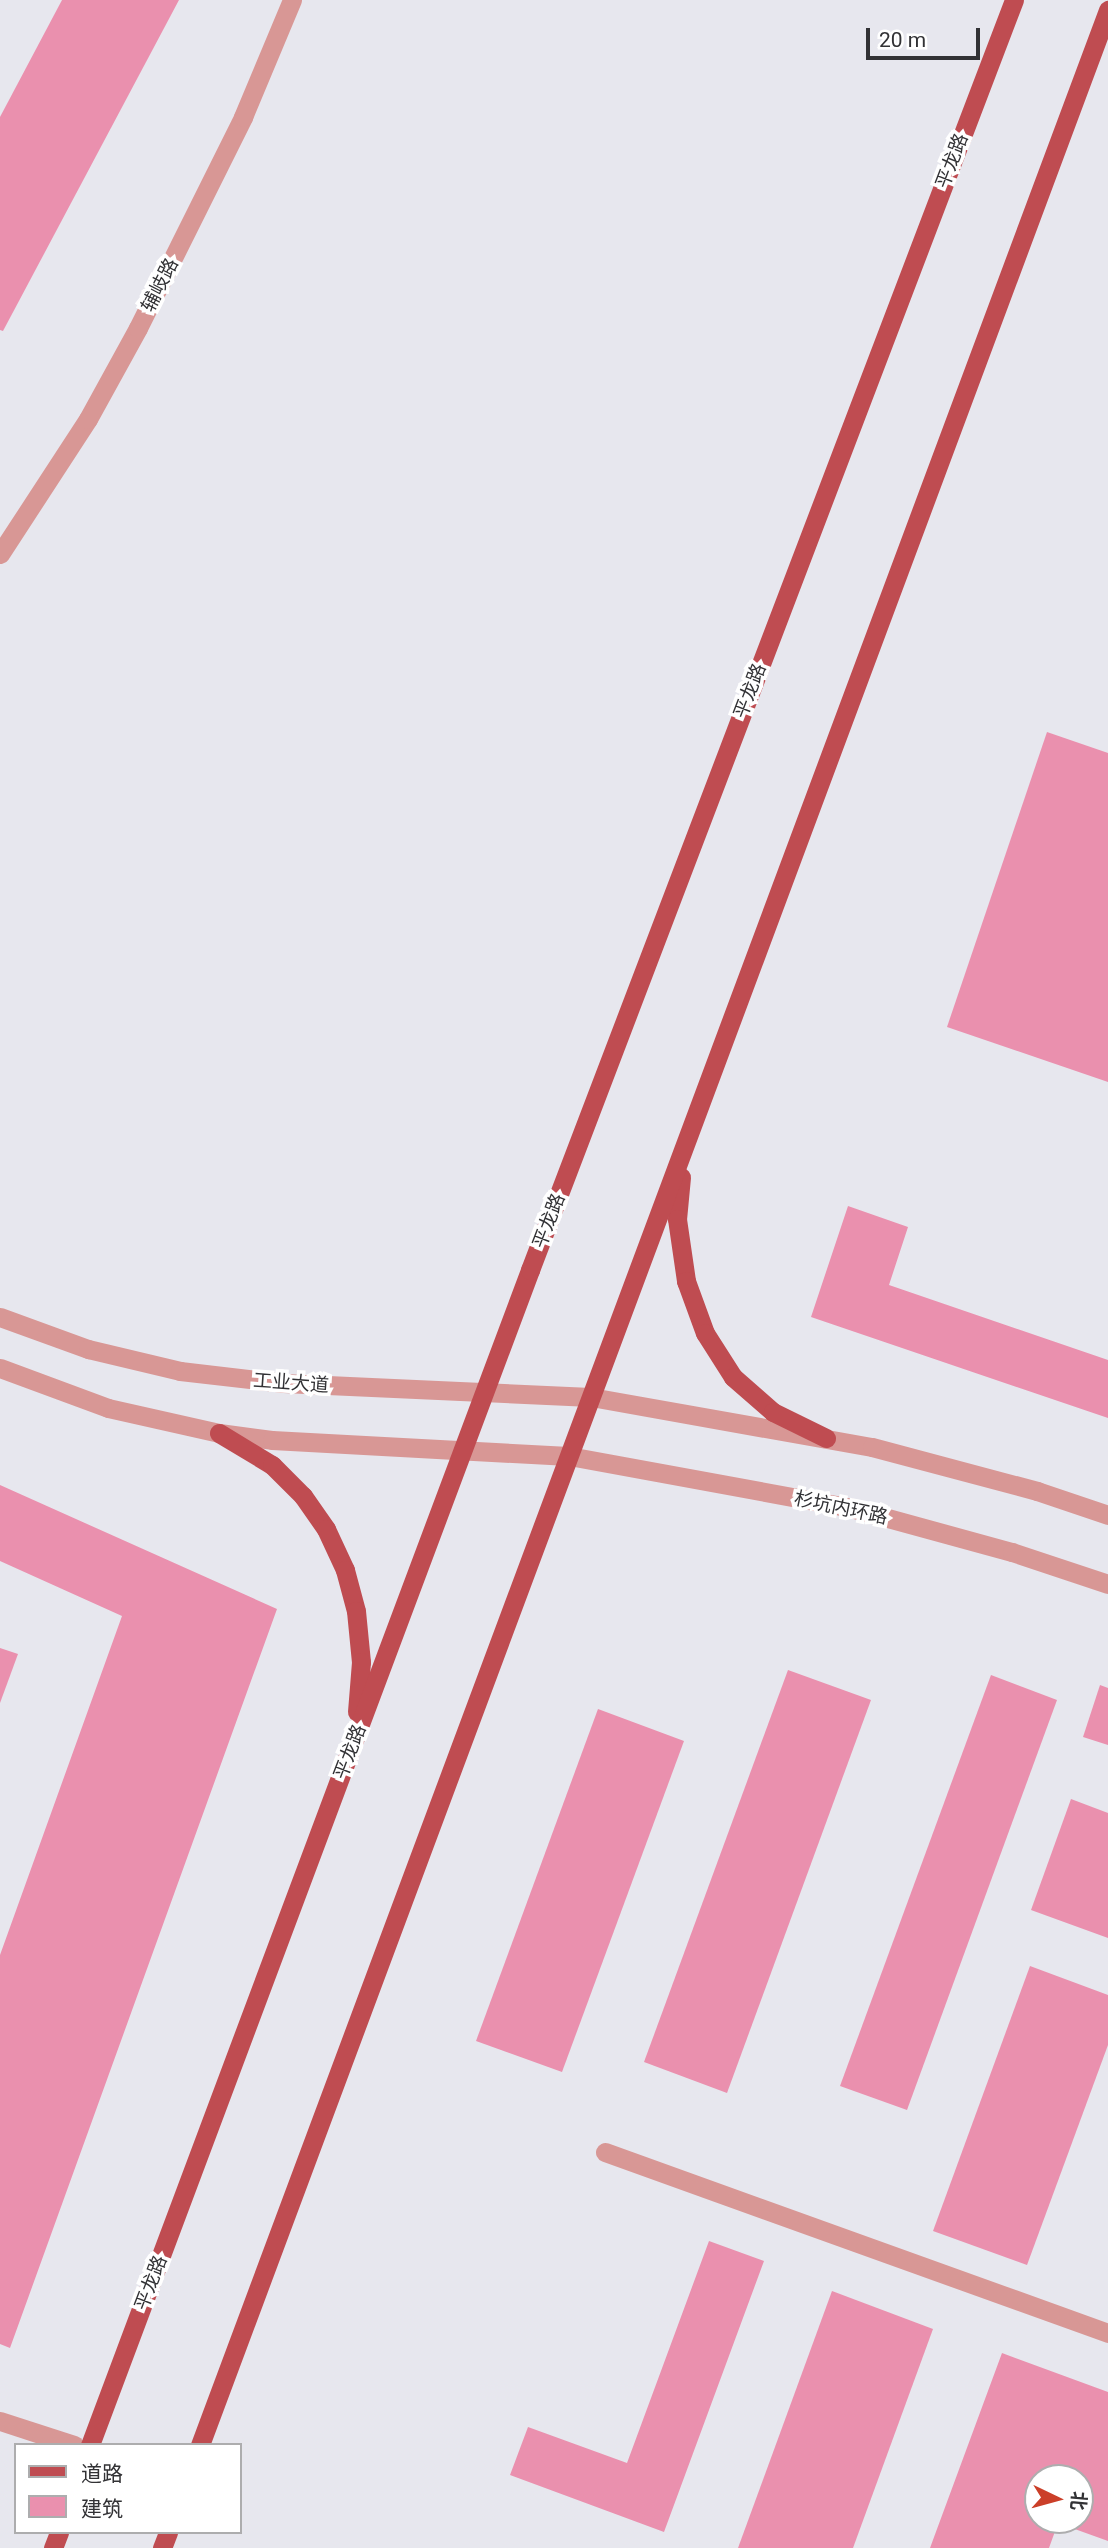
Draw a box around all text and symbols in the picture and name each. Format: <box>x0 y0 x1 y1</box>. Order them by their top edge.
scale bar <box>870 14 984 58</box>
text: 20 m <box>879 28 926 52</box>
street label: 平龙路 <box>931 130 973 192</box>
street label: 辅岐路 <box>137 254 183 316</box>
street label: 平龙路 <box>729 660 771 722</box>
street label: 平龙路 <box>528 1190 570 1252</box>
street label: 工业大道 <box>252 1369 330 1397</box>
street label: 杉坑内环路 <box>792 1487 890 1529</box>
street label: 平龙路 <box>329 1721 371 1783</box>
street label: 平龙路 <box>130 2252 172 2314</box>
legend <box>14 2443 242 2534</box>
text: 道路 <box>81 2462 123 2486</box>
north arrow <box>1024 2464 1094 2534</box>
text: 北 <box>1066 2490 1091 2511</box>
text: 建筑 <box>81 2497 123 2521</box>

